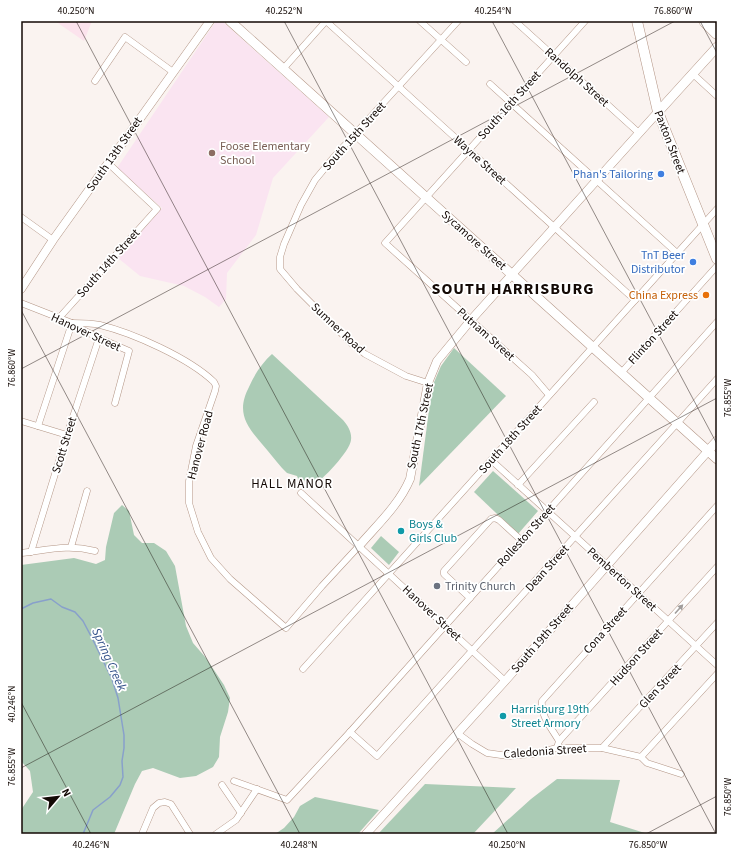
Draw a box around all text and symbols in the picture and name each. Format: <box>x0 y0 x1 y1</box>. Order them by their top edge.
text: 40.250°N <box>57 4 95 18</box>
text: 40.252°N <box>265 4 303 18</box>
text: 40.254°N <box>474 4 512 18</box>
text: 76.860°W <box>654 4 692 18</box>
street label: Randolph Street <box>541 44 613 111</box>
street label: South 16th Street <box>474 67 545 143</box>
street label: South 15th Street <box>319 98 390 174</box>
street label: Paxton Street <box>650 108 689 176</box>
street label: South 13th Street <box>82 114 146 195</box>
street label: Wayne Street <box>450 132 510 189</box>
place label: Foose Elementary School <box>220 138 310 169</box>
marker: Foose Elementary School <box>207 148 217 158</box>
place label: Phan's Tailoring <box>573 166 653 183</box>
marker: Phan's Tailoring <box>656 169 666 179</box>
street label: Sycamore Street <box>437 207 510 274</box>
street label: South 14th Street <box>73 225 144 301</box>
place label: TnT Beer Distributor <box>631 247 686 278</box>
marker: TnT Beer Distributor <box>688 257 698 267</box>
district label: SOUTH HARRISBURG <box>432 278 594 300</box>
place label: China Express <box>629 287 698 304</box>
marker: China Express <box>701 290 711 300</box>
street label: Sumner Road <box>307 299 368 358</box>
street label: Putnam Street <box>453 304 518 365</box>
street label: Flinton Street <box>624 306 682 368</box>
street label: Hanover Street <box>48 309 123 356</box>
text: 76.860°W <box>5 349 19 387</box>
text: 76.855°W <box>721 379 735 417</box>
street label: South 17th Street <box>403 382 438 471</box>
street label: South 18th Street <box>475 401 546 477</box>
street label: Hanover Road <box>183 409 218 481</box>
street label: Scott Street <box>48 415 81 475</box>
district label: HALL MANOR <box>251 475 333 493</box>
street label: Rolleston Street <box>493 500 559 571</box>
place label: Boys & Girls Club <box>409 516 457 547</box>
marker: Boys & Girls Club <box>396 526 406 536</box>
street label: Dean Street <box>522 541 573 596</box>
street label: Pemberton Street <box>583 543 660 615</box>
place label: Trinity Church <box>445 578 516 595</box>
marker: Trinity Church <box>432 581 442 591</box>
street label: Hanover Street <box>398 582 465 645</box>
street label: South 19th Street <box>507 600 577 677</box>
street label: Cona Street <box>580 603 631 658</box>
one-way arrow <box>675 604 684 614</box>
water label: Spring Creek <box>87 625 131 695</box>
street label: Hudson Street <box>606 625 667 690</box>
street label: Glen Street <box>635 660 685 712</box>
text: 40.246°N <box>5 685 19 723</box>
place label: Harrisburg 19th Street Armory <box>511 701 589 732</box>
marker: Harrisburg 19th Street Armory <box>498 711 508 721</box>
street label: Caledonia Street <box>503 740 587 763</box>
text: 76.855°W <box>5 748 19 786</box>
north arrow <box>38 777 78 817</box>
text: 76.850°W <box>721 778 735 816</box>
text: N <box>58 786 75 799</box>
text: 40.246°N <box>72 838 110 852</box>
text: 40.248°N <box>280 838 318 852</box>
text: 40.250°N <box>488 838 526 852</box>
text: 76.850°W <box>629 838 667 852</box>

